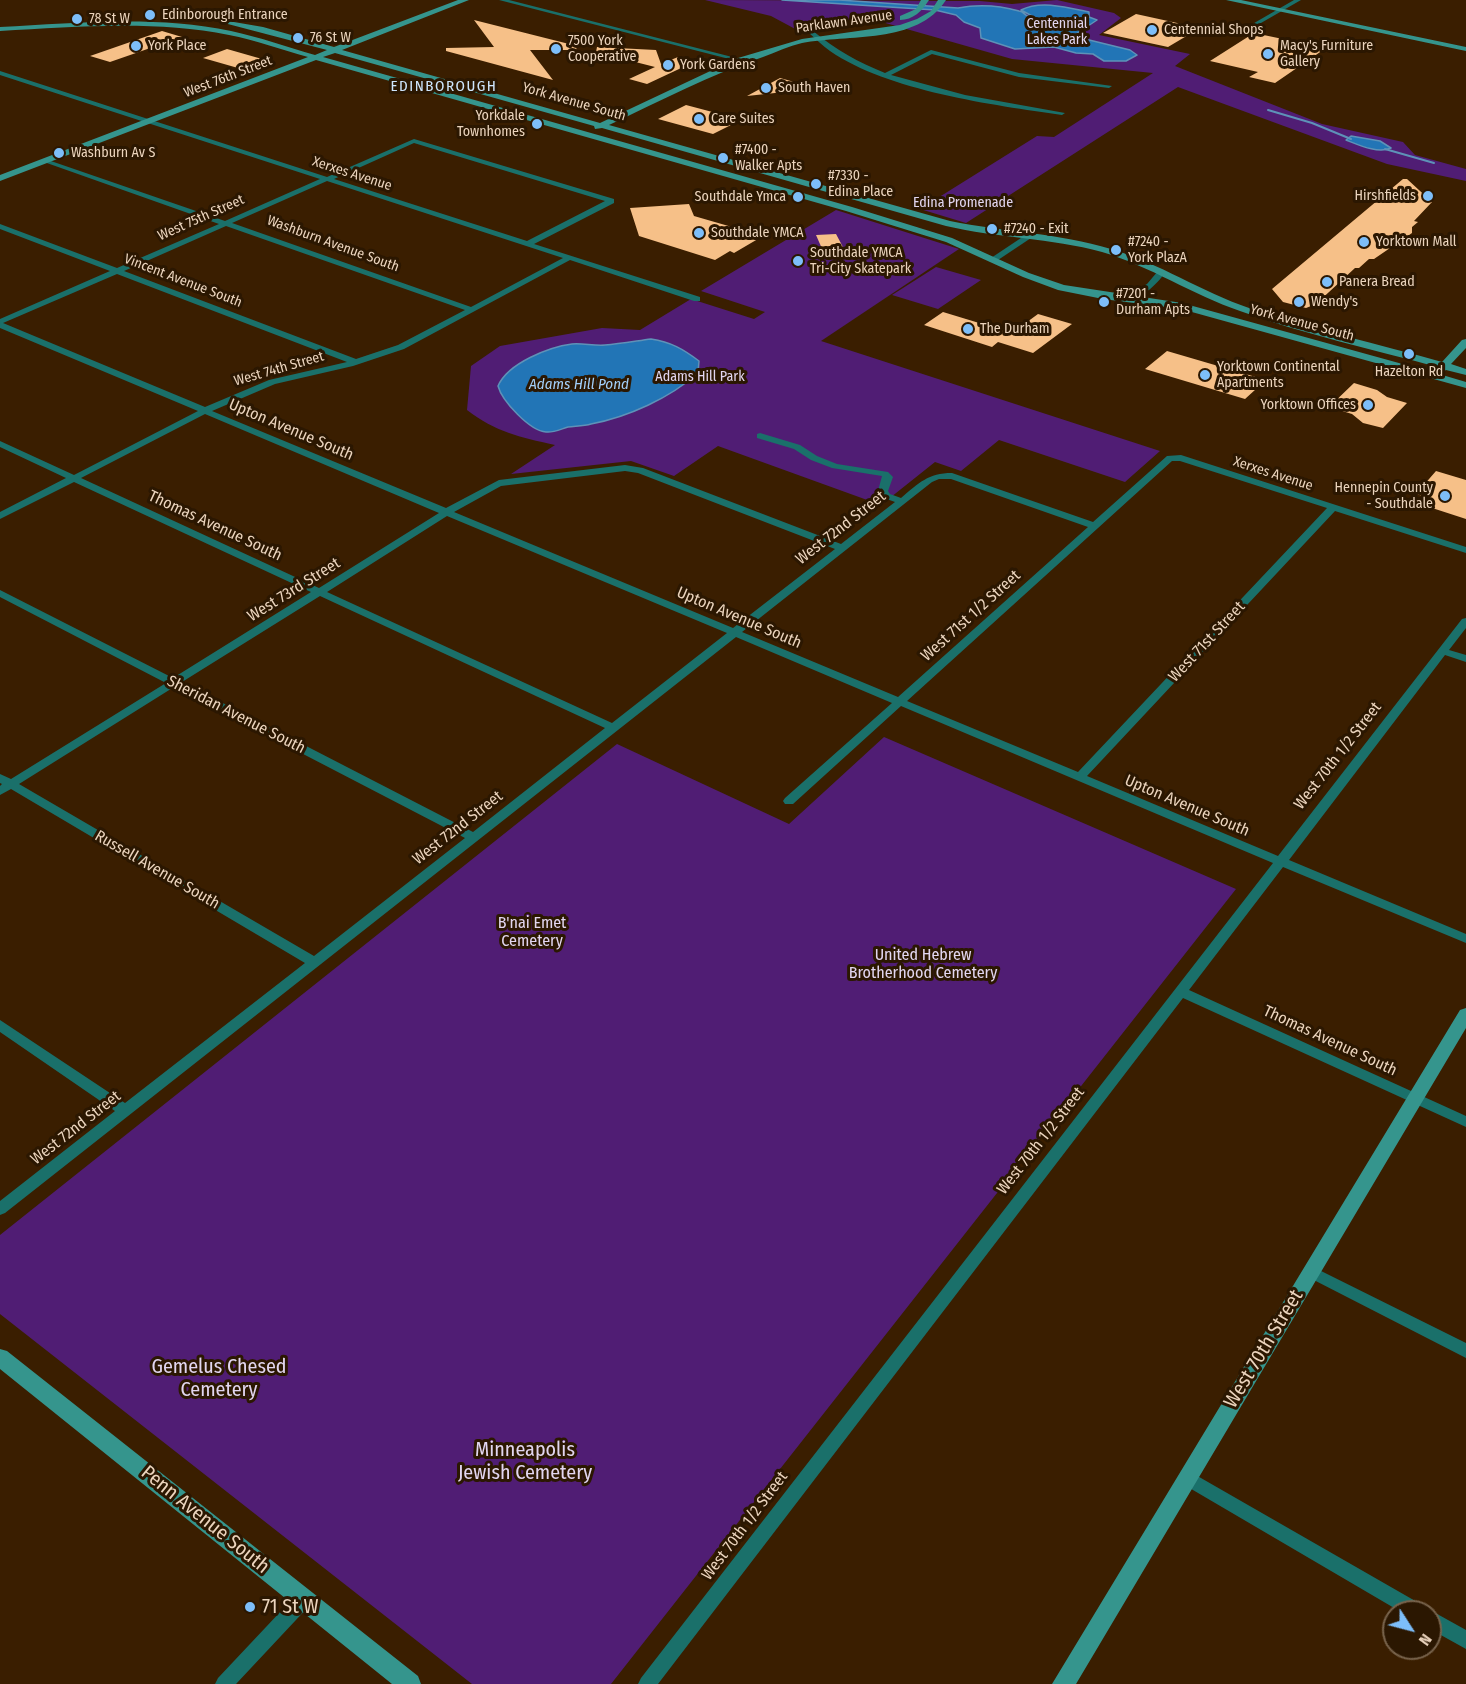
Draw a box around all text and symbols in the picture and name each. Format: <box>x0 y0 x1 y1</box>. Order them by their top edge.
place label: Edinborough Entrance <box>162 7 288 23</box>
street label: Parklawn Avenue <box>795 7 893 37</box>
marker: Edinborough Entrance <box>143 8 157 22</box>
place label: 78 St W <box>89 11 130 27</box>
marker: 78 St W <box>70 12 84 26</box>
park label: Centennial Lakes Park <box>1026 16 1088 48</box>
place label: Centennial Shops <box>1164 22 1264 38</box>
marker: Centennial Shops <box>1145 23 1159 37</box>
place label: 76 St W <box>310 30 351 46</box>
marker: 76 St W <box>291 31 305 45</box>
place label: 7500 York Cooperative <box>568 33 636 66</box>
place label: York Place <box>148 38 207 54</box>
place label: Macy's Furniture Gallery <box>1280 38 1373 70</box>
marker: York Place <box>129 39 143 53</box>
marker: 7500 York Cooperative <box>549 42 563 56</box>
marker: Macy's Furniture Gallery <box>1261 47 1275 61</box>
street label: West 76th Street <box>182 52 274 102</box>
place label: York Gardens <box>680 57 755 73</box>
marker: York Gardens <box>661 58 675 72</box>
district label: EDINBOROUGH <box>391 78 497 96</box>
street label: York Avenue South <box>520 79 628 125</box>
place label: South Haven <box>778 80 850 96</box>
marker: South Haven <box>759 81 773 95</box>
place label: Yorkdale Townhomes <box>457 108 525 140</box>
place label: Care Suites <box>711 111 775 127</box>
marker: Care Suites <box>692 112 706 126</box>
marker: Yorkdale Townhomes <box>530 117 544 131</box>
place label: #7400 - Walker Apts <box>735 142 802 174</box>
place label: Washburn Av S <box>71 145 155 161</box>
marker: Washburn Av S <box>52 146 66 160</box>
marker: #7400 - Walker Apts <box>716 151 730 165</box>
street label: Xerxes Avenue <box>310 153 394 195</box>
place label: #7330 - Edina Place <box>828 168 893 200</box>
marker: #7330 - Edina Place <box>809 177 823 191</box>
place label: Hirshfields <box>1355 188 1416 204</box>
place label: Southdale Ymca <box>695 189 786 205</box>
marker: Hirshfields <box>1421 189 1435 203</box>
marker: Southdale Ymca <box>791 190 805 204</box>
street label: West 75th Street <box>155 191 247 245</box>
park label: Edina Promenade <box>913 195 1013 211</box>
street label: Washburn Avenue South <box>265 212 401 276</box>
place label: #7240 - Exit <box>1004 221 1069 237</box>
marker: #7240 - Exit <box>985 222 999 236</box>
place label: Southdale YMCA <box>711 225 804 241</box>
marker: Southdale YMCA <box>692 226 706 240</box>
place label: #7240 - York PlazA <box>1128 234 1187 266</box>
place label: Yorktown Mall <box>1376 234 1457 250</box>
marker: Yorktown Mall <box>1357 235 1371 249</box>
marker: #7240 - York PlazA <box>1109 243 1123 257</box>
place label: Southdale YMCA Tri-City Skatepark <box>810 245 911 278</box>
street label: Vincent Avenue South <box>122 251 244 311</box>
marker: Southdale YMCA Tri-City Skatepark <box>791 254 805 268</box>
place label: Panera Bread <box>1339 274 1415 290</box>
marker: Panera Bread <box>1320 275 1334 289</box>
place label: #7201 - Durham Apts <box>1116 286 1190 318</box>
place label: Wendy's <box>1311 294 1358 310</box>
marker: #7201 - Durham Apts <box>1097 295 1111 309</box>
marker: Wendy's <box>1292 295 1306 309</box>
street label: York Avenue South <box>1248 301 1356 345</box>
place label: The Durham <box>980 321 1049 337</box>
marker: The Durham <box>961 322 975 336</box>
marker: Hazelton Rd <box>1402 347 1416 361</box>
street label: West 74th Street <box>232 348 326 390</box>
place label: Yorktown Continental Apartments <box>1217 359 1340 392</box>
place label: Hazelton Rd <box>1375 364 1443 380</box>
marker: Yorktown Continental Apartments <box>1198 368 1212 382</box>
park label: Adams Hill Park <box>655 369 745 385</box>
water label: Adams Hill Pond <box>529 376 629 394</box>
street label: Upton Avenue South <box>226 395 356 465</box>
place label: Yorktown Offices <box>1260 397 1356 413</box>
marker: Yorktown Offices <box>1361 398 1375 412</box>
street label: Xerxes Avenue <box>1231 453 1315 495</box>
place label: Hennepin County - Southdale <box>1335 480 1433 512</box>
street label: Thomas Avenue South <box>145 487 285 565</box>
street label: West 72nd Street <box>792 487 890 569</box>
marker: Hennepin County - Southdale <box>1438 489 1452 503</box>
street label: West 73rd Street <box>244 554 344 626</box>
street label: West 71st 1/2 Street <box>917 566 1025 666</box>
street label: Upton Avenue South <box>674 583 804 653</box>
street label: West 71st Street <box>1165 598 1249 686</box>
street label: Sheridan Avenue South <box>164 672 308 758</box>
street label: West 70th 1/2 Street <box>1290 699 1386 813</box>
street label: Upton Avenue South <box>1122 771 1252 841</box>
street label: West 72nd Street <box>409 787 507 869</box>
street label: Russell Avenue South <box>91 826 223 914</box>
park label: B'nai Emet Cemetery <box>498 914 566 952</box>
park label: United Hebrew Brotherhood Cemetery <box>849 946 997 984</box>
street label: Thomas Avenue South <box>1260 1002 1400 1080</box>
street label: West 70th 1/2 Street <box>993 1084 1089 1198</box>
street label: West 72nd Street <box>27 1087 125 1169</box>
street label: West 70th Street <box>1219 1286 1309 1412</box>
park label: Gemelus Chesed Cemetery <box>151 1355 287 1402</box>
park label: Minneapolis Jewish Cemetery <box>458 1438 592 1485</box>
street label: Penn Avenue South <box>136 1461 274 1579</box>
street label: West 70th 1/2 Street <box>698 1468 792 1584</box>
place label: 71 St W <box>262 1595 318 1619</box>
marker: 71 St W <box>243 1600 257 1614</box>
north arrow <box>1382 1600 1442 1660</box>
text: N <box>1415 1630 1436 1649</box>

